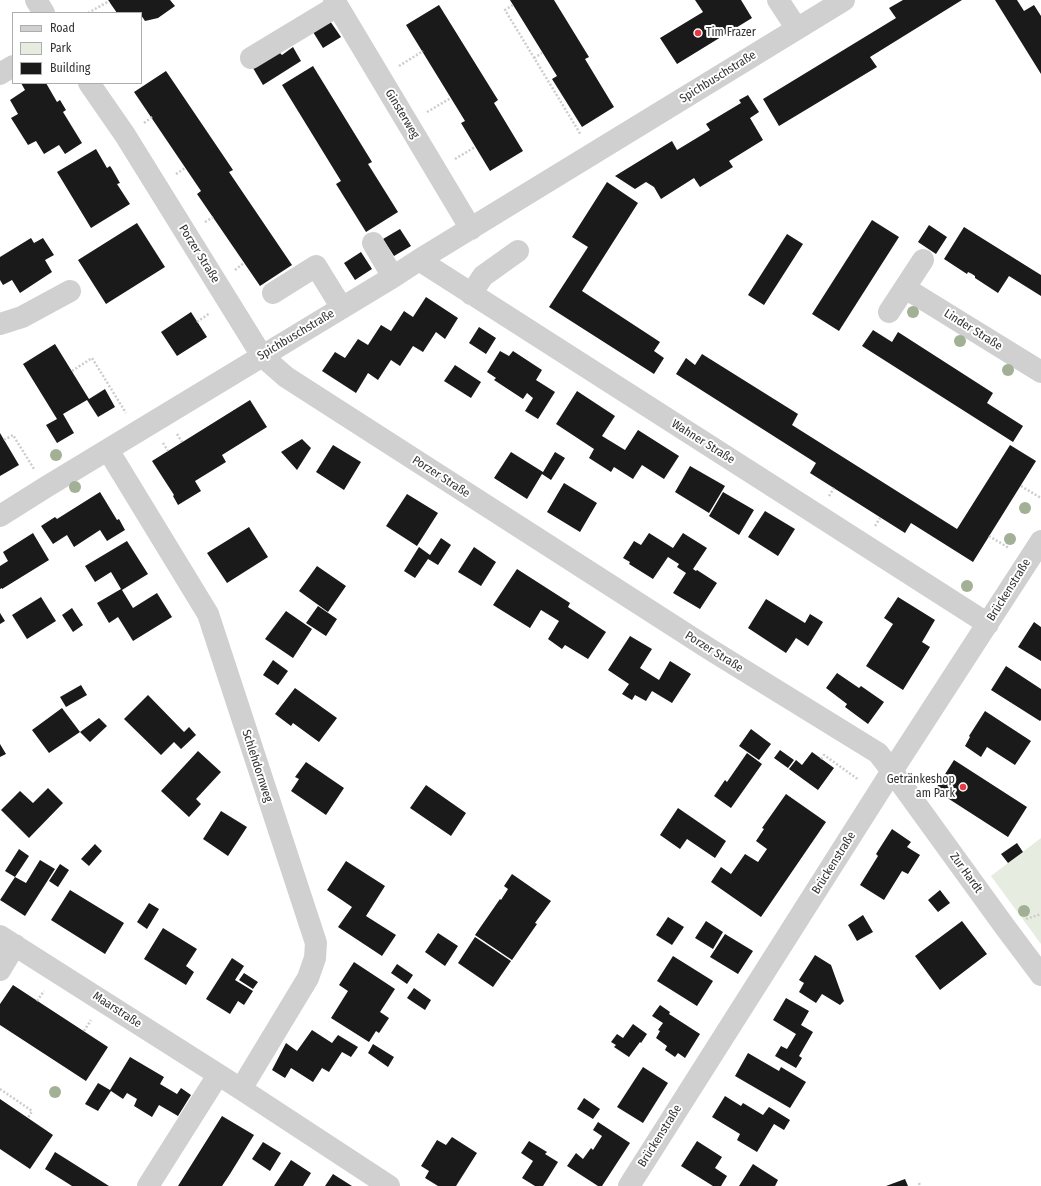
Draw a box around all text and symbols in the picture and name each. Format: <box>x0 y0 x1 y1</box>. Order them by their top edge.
legend <box>12 12 142 84</box>
text: Road <box>50 21 75 35</box>
place label: Tim Frazer <box>706 26 756 40</box>
marker: Tim Frazer <box>693 28 703 38</box>
text: Park <box>50 41 71 55</box>
street label: Spichbuschstraße <box>677 48 759 106</box>
text: Building <box>50 61 90 75</box>
street label: Ginsterweg <box>382 87 422 141</box>
street label: Porzer Straße <box>175 222 223 286</box>
street label: Spichbuschstraße <box>255 306 337 364</box>
street label: Linder Straße <box>941 306 1005 354</box>
street label: Wahner Straße <box>669 417 737 467</box>
street label: Porzer Straße <box>409 453 473 501</box>
street label: Brückenstraße <box>984 556 1034 624</box>
street label: Porzer Straße <box>682 628 746 676</box>
street label: Schlehdornweg <box>238 728 276 804</box>
place label: Getränkeshop am Park <box>887 773 955 801</box>
marker: Getränkeshop am Park <box>958 782 968 792</box>
street label: Brückenstraße <box>809 829 859 897</box>
street label: Zur Hardt <box>947 850 985 896</box>
street label: Maarstraße <box>90 989 144 1031</box>
street label: Brückenstraße <box>635 1102 685 1170</box>

